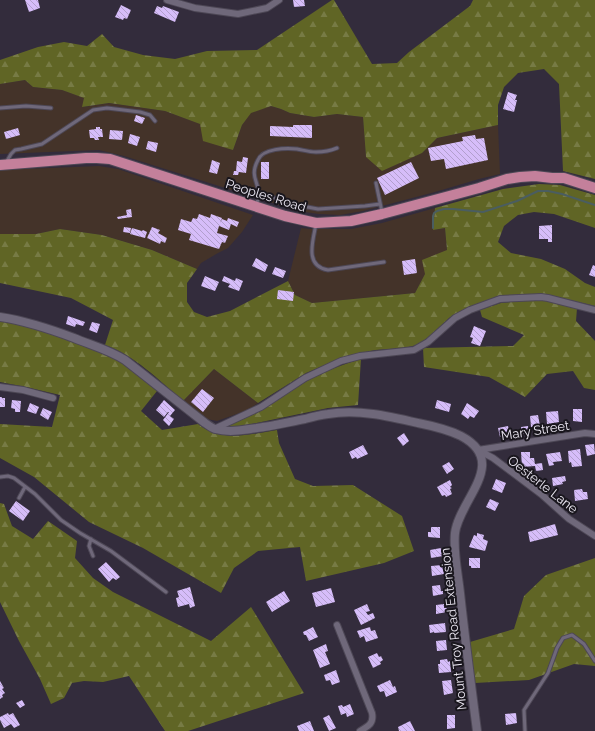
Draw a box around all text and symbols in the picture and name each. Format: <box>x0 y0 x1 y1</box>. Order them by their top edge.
street label: Peoples Road <box>224 176 308 215</box>
street label: Mary Street <box>500 418 571 443</box>
street label: Oesterle Lane <box>505 452 581 517</box>
street label: Mount Troy Road Extension <box>438 547 469 711</box>

